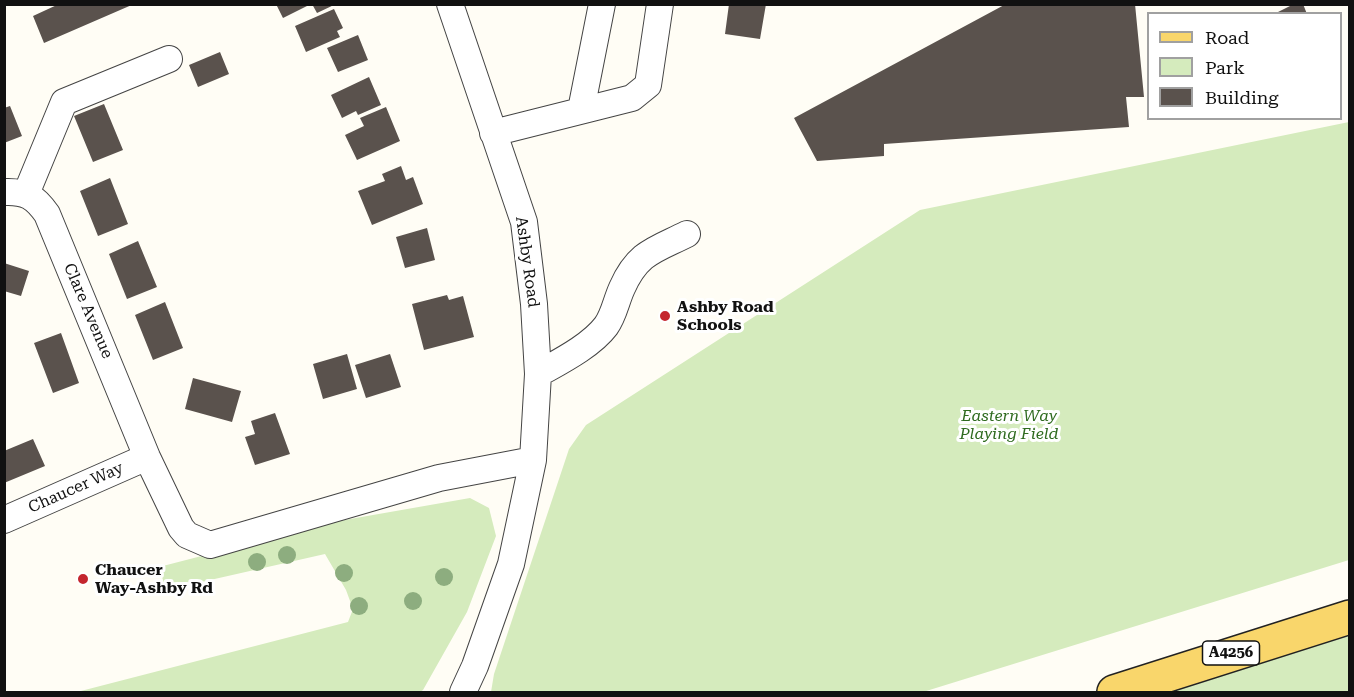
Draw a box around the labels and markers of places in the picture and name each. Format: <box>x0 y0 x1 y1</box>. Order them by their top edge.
place label: Ashby Road Schools <box>677 297 774 335</box>
marker: Ashby Road Schools <box>658 309 672 323</box>
place label: Chaucer Way-Ashby Rd <box>95 560 213 598</box>
marker: Chaucer Way-Ashby Rd <box>76 572 90 586</box>

